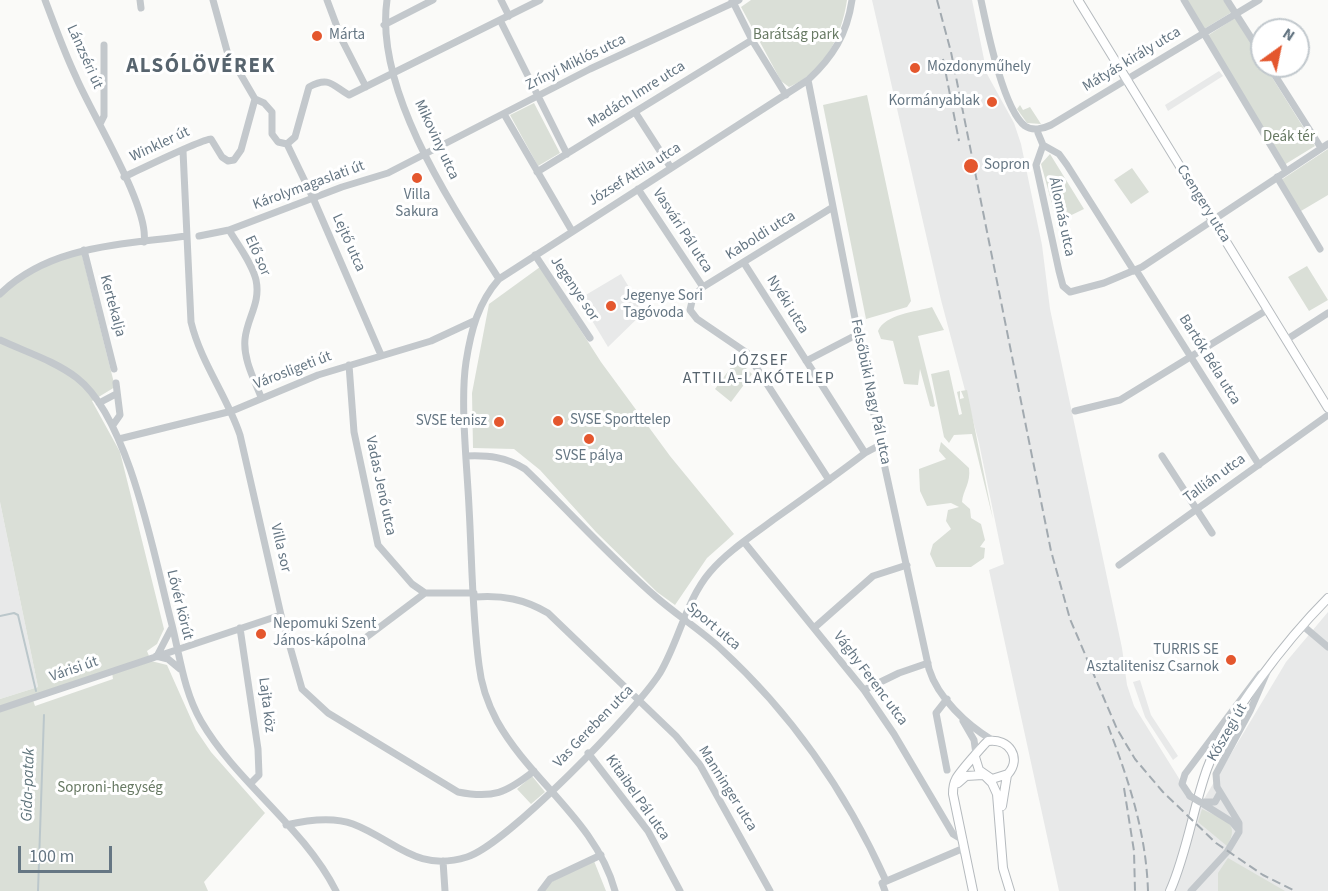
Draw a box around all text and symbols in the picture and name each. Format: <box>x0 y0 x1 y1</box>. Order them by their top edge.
north arrow <box>1250 18 1310 78</box>
street label: Lánzséri út <box>62 22 106 92</box>
text: N <box>1278 22 1299 47</box>
street label: Mátyás király utca <box>1080 24 1184 96</box>
place label: Márta <box>329 27 365 45</box>
park label: Barátság park <box>753 27 839 45</box>
marker: Márta <box>310 29 324 43</box>
street label: Zrínyi Miklós utca <box>523 31 629 95</box>
district label: ALSÓLÖVÉREK <box>126 54 276 80</box>
street label: Madách Imre utca <box>585 58 689 132</box>
place label: Mozdonyműhely <box>927 59 1031 77</box>
marker: Mozdonyműhely <box>908 61 922 75</box>
place label: Kormányablak <box>889 93 980 111</box>
marker: Kormányablak <box>985 95 999 109</box>
street label: Mikoviny utca <box>410 97 462 183</box>
street label: Winkler út <box>127 123 193 167</box>
park label: Deák tér <box>1263 129 1315 147</box>
street label: József Attila utca <box>585 139 685 211</box>
street label: Károlymagaslati út <box>251 157 367 215</box>
marker: Sopron <box>962 157 980 175</box>
place label: Sopron <box>984 157 1030 175</box>
street label: Csengery utca <box>1172 162 1234 246</box>
marker: Villa Sakura <box>410 171 424 185</box>
street label: Állomás utca <box>1044 176 1078 258</box>
street label: Vasvári Pál utca <box>648 185 716 277</box>
place label: Villa Sakura <box>395 187 439 222</box>
street label: Kaboldi utca <box>723 207 799 265</box>
street label: Lejtő utca <box>327 211 369 275</box>
street label: Elő sor <box>240 233 274 279</box>
street label: Jegenye sor <box>546 253 602 325</box>
street label: Nyéki utca <box>762 272 812 338</box>
street label: Kertekalja <box>95 273 129 339</box>
place label: Jegenye Sori Tagóvoda <box>623 288 703 323</box>
marker: Jegenye Sori Tagóvoda <box>604 299 618 313</box>
street label: Bartók Béla utca <box>1174 312 1244 408</box>
street label: Felsőbüki Nagy Pál utca <box>846 318 894 466</box>
street label: Városligeti út <box>252 348 334 394</box>
district label: JÓZSEF ATTILA-LAKÓTELEP <box>683 351 835 389</box>
place label: SVSE Sporttelep <box>570 412 671 430</box>
place label: SVSE tenisz <box>416 413 487 431</box>
marker: SVSE Sporttelep <box>551 414 565 428</box>
marker: SVSE tenisz <box>492 415 506 429</box>
marker: SVSE pálya <box>582 432 596 446</box>
street label: Vadas Jenő utca <box>361 435 399 537</box>
place label: SVSE pálya <box>555 448 623 466</box>
street label: Tallián utca <box>1181 451 1249 507</box>
street label: Villa sor <box>266 522 294 574</box>
street label: Lővér körút <box>162 568 196 642</box>
street label: Sport utca <box>682 599 744 655</box>
place label: Nepomuki Szent János-kápolna <box>273 616 376 651</box>
marker: Nepomuki Szent János-kápolna <box>254 627 268 641</box>
street label: Vághy Ferenc utca <box>829 628 911 730</box>
place label: TURRIS SE Asztalitenisz Csarnok <box>1087 642 1219 677</box>
street label: Várisi út <box>47 653 101 687</box>
marker: TURRIS SE Asztalitenisz Csarnok <box>1224 653 1238 667</box>
street label: Lajta köz <box>254 676 278 734</box>
street label: Vas Gereben utca <box>550 682 638 772</box>
street label: Kőszegi út <box>1204 701 1252 765</box>
street label: Manninger utca <box>694 743 760 835</box>
water label: Gida-patak <box>18 748 40 822</box>
street label: Kitaibel Pál utca <box>601 752 673 844</box>
park label: Soproni-hegység <box>57 780 163 798</box>
scale bar <box>21 834 116 872</box>
text: 100 m <box>29 844 74 869</box>

